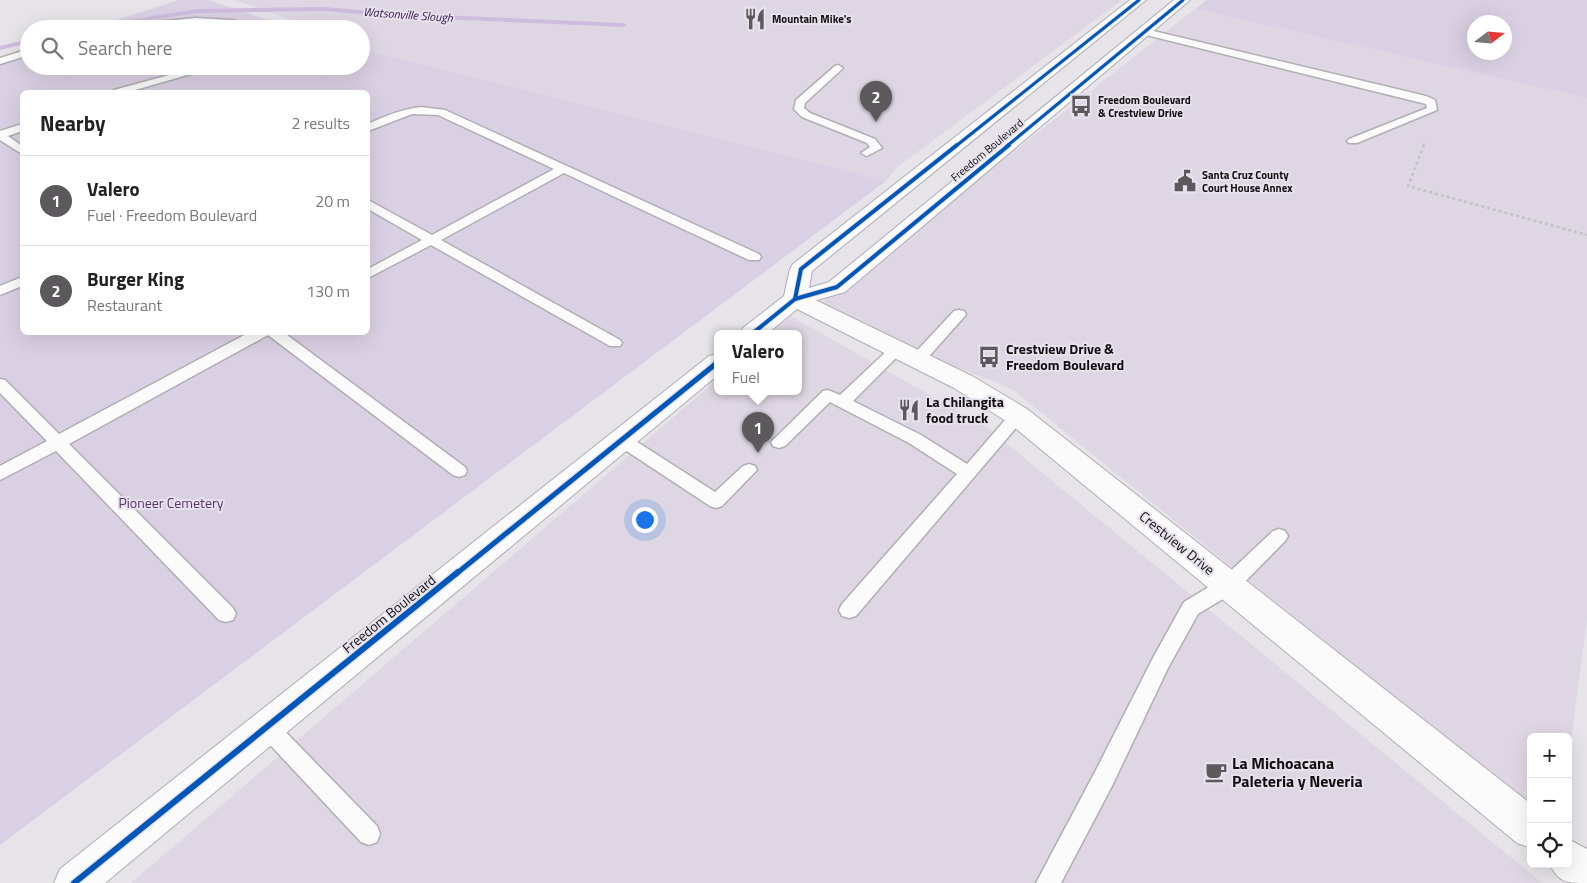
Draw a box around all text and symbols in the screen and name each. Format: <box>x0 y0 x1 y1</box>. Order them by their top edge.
water label: Watsonville Slough <box>363 2 454 27</box>
restaurant icon: Mountain Mike's <box>742 6 768 32</box>
place label: Mountain Mike's <box>772 11 852 27</box>
north arrow <box>1467 15 1512 60</box>
search box <box>20 20 370 75</box>
text: Search here <box>78 33 172 62</box>
icon: search <box>38 34 66 62</box>
pin: 2 <box>860 81 892 122</box>
place label: Freedom Boulevard & Crestview Drive <box>1098 92 1191 121</box>
bus stop icon: Freedom Boulevard & Crestview Drive <box>1068 93 1094 119</box>
text: Nearby <box>40 107 105 139</box>
text: 2 results <box>291 111 350 135</box>
street label: Freedom Boulevard <box>947 115 1027 185</box>
place label: Santa Cruz County Court House Annex <box>1202 167 1293 196</box>
public building icon: Santa Cruz County Court House Annex <box>1172 168 1198 194</box>
text: Valero <box>87 174 140 203</box>
text: 1 <box>52 189 60 213</box>
text: 20 m <box>315 189 350 213</box>
text: Fuel · Freedom Boulevard <box>87 203 257 227</box>
text: Burger King <box>87 264 184 293</box>
text: 2 <box>52 279 60 303</box>
text: 130 m <box>306 279 350 303</box>
text: Restaurant <box>87 293 162 317</box>
popup <box>714 330 802 395</box>
text: Valero <box>732 336 784 365</box>
place label: Crestview Drive & Freedom Boulevard <box>1006 338 1124 375</box>
bus stop icon: Crestview Drive & Freedom Boulevard <box>976 344 1002 370</box>
text: Fuel <box>732 365 760 389</box>
place label: La Chilangita food truck <box>926 391 1004 428</box>
restaurant icon: La Chilangita food truck <box>896 397 922 423</box>
pin: 1 <box>742 412 774 453</box>
park label: Pioneer Cemetery <box>118 492 224 513</box>
street label: Crestview Drive <box>1135 506 1220 580</box>
your location <box>632 507 658 533</box>
street label: Freedom Boulevard <box>337 569 440 658</box>
map controls <box>1527 733 1572 868</box>
button: + <box>1527 733 1572 778</box>
place label: La Michoacana Paleteria y Neveria <box>1232 751 1363 793</box>
cafe icon: La Michoacana Paleteria y Neveria <box>1203 759 1229 785</box>
button: − <box>1527 778 1572 823</box>
button: locate <box>1527 823 1572 868</box>

